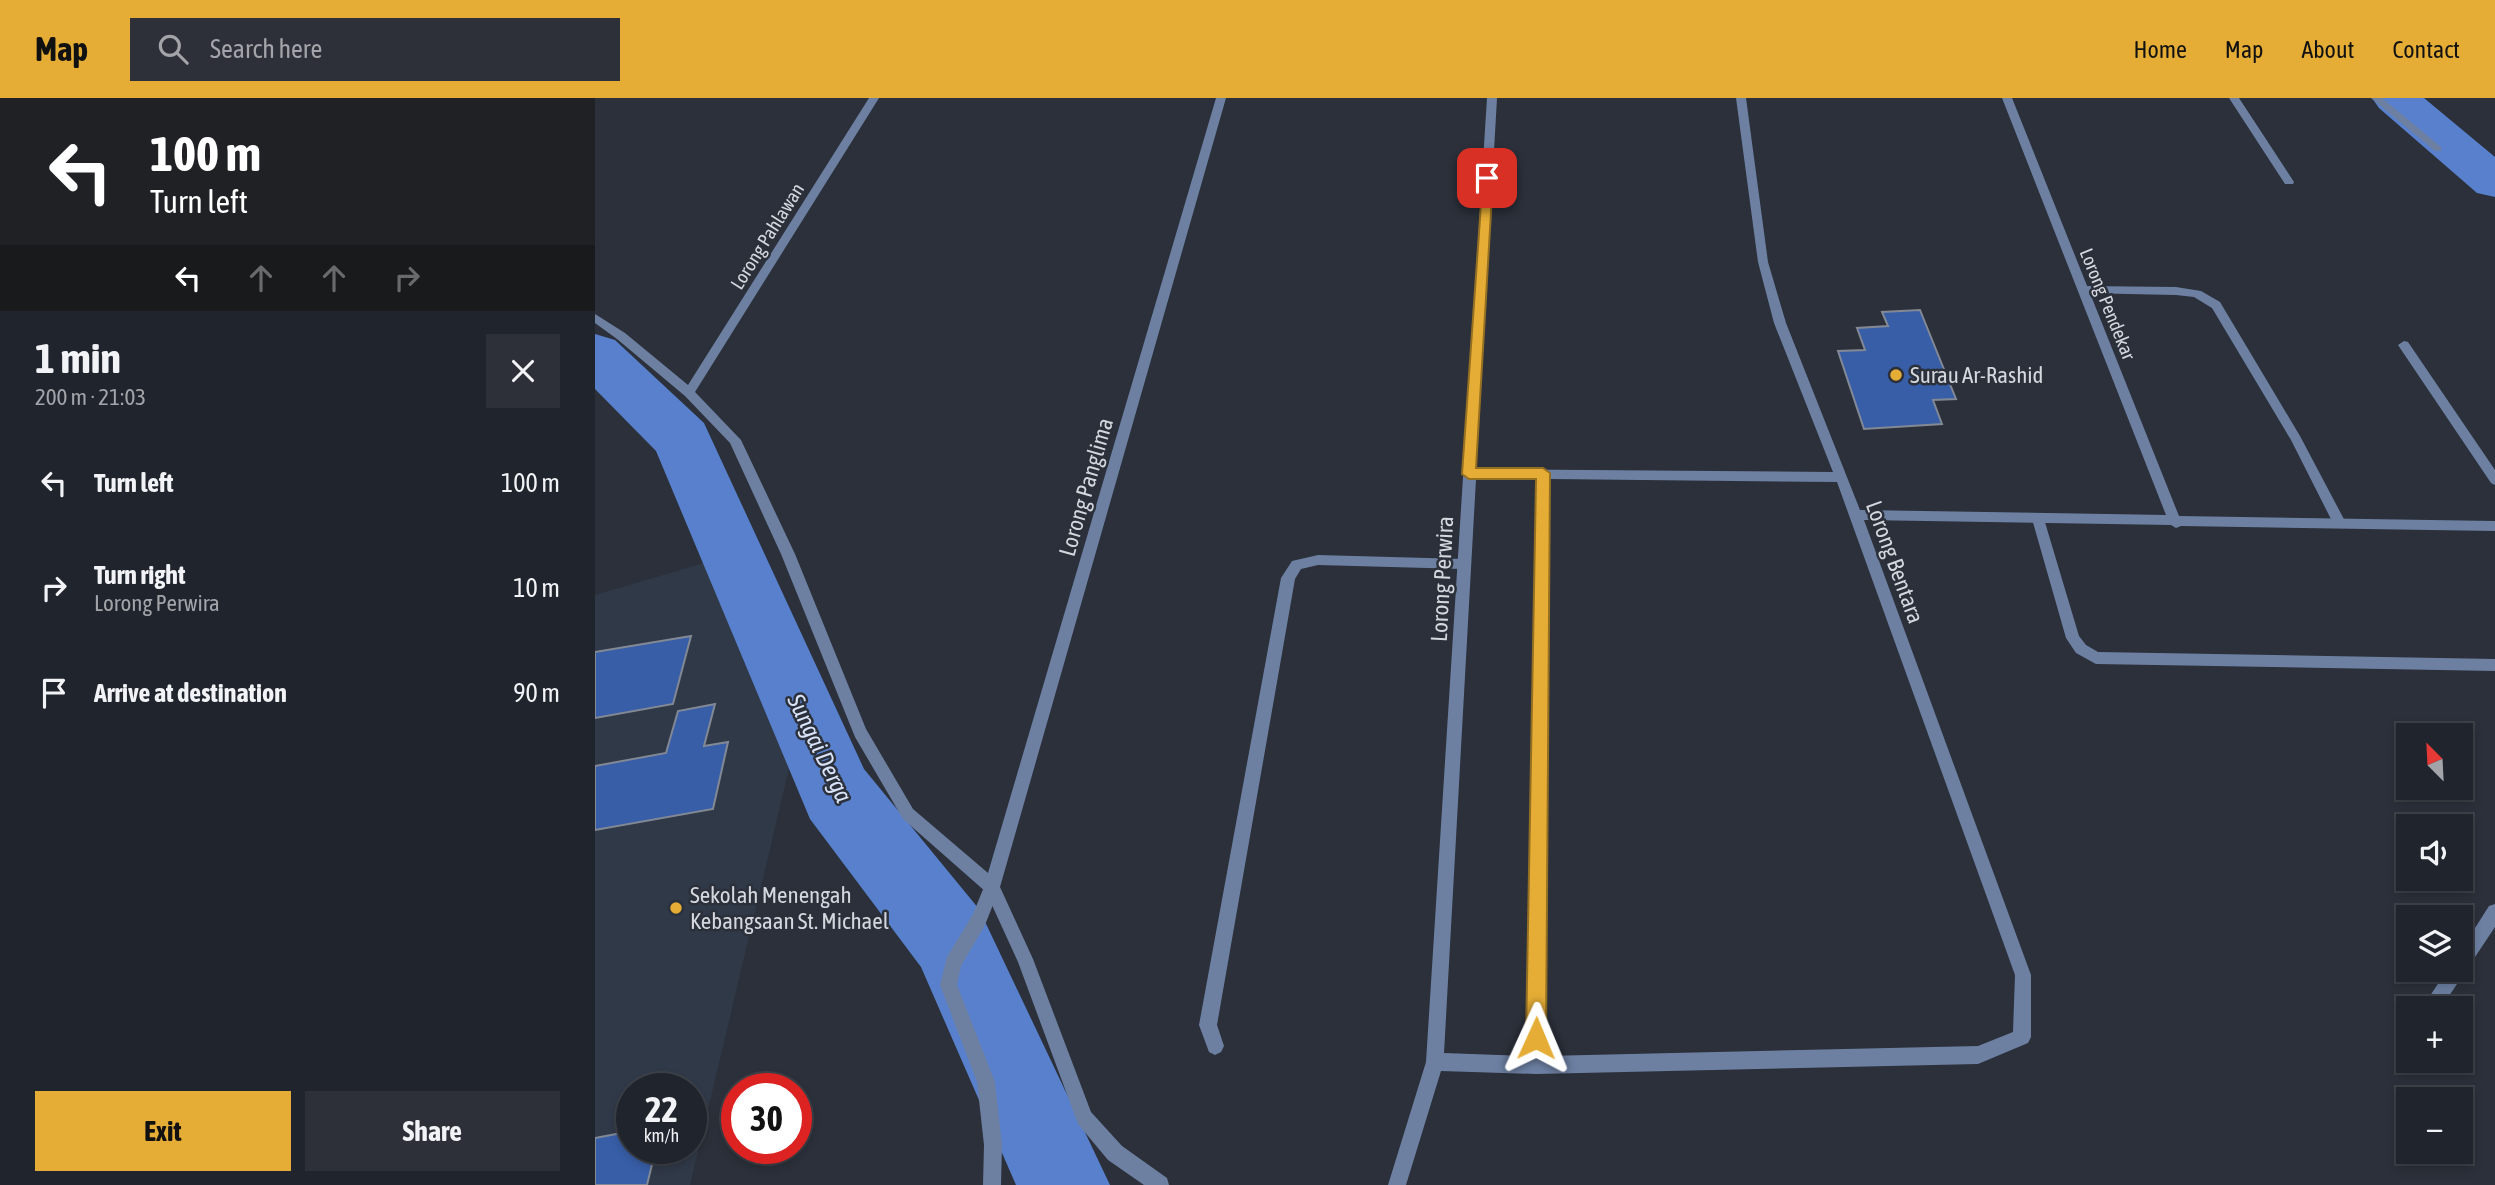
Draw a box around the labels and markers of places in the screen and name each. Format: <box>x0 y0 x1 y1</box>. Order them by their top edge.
pin <box>1457 148 1517 208</box>
place label: Surau Ar-Rashid <box>1910 362 2044 388</box>
marker: Surau Ar-Rashid <box>1888 367 1904 383</box>
place label: Sekolah Menengah Kebangsaan St. Michael <box>690 882 889 934</box>
marker: Sekolah Menengah Kebangsaan St. Michael <box>668 900 684 916</box>

